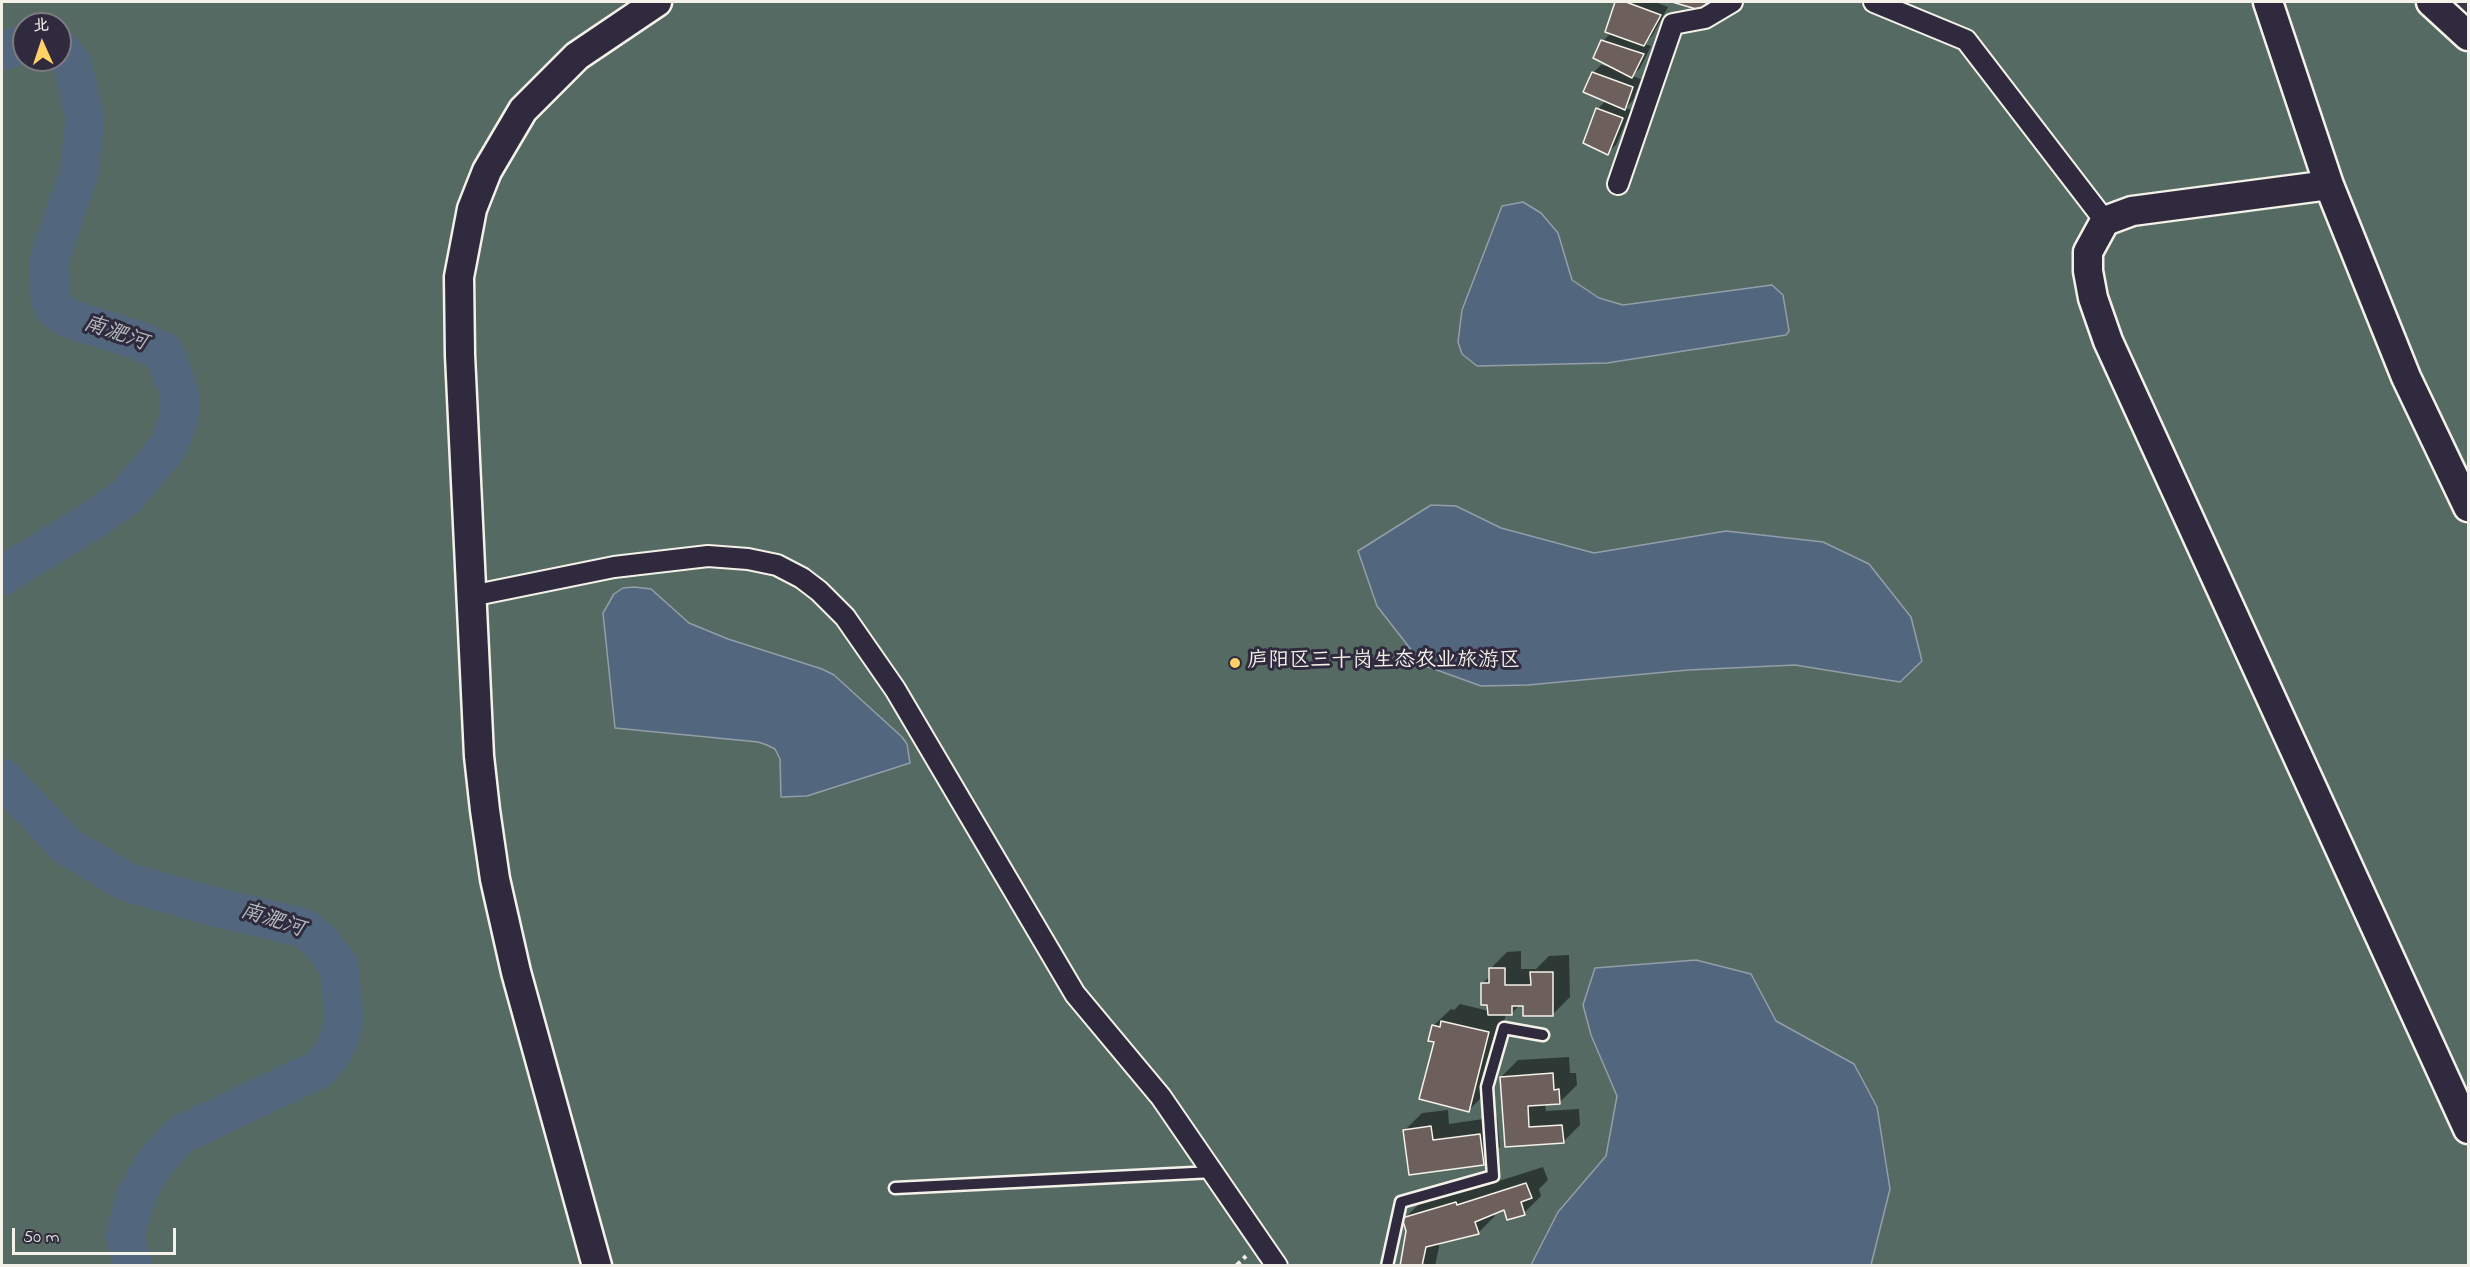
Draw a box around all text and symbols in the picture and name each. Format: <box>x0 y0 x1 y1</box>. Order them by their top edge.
north arrow <box>12 12 72 72</box>
text: 北 <box>33 14 50 38</box>
water label: 南淝河 <box>80 312 150 358</box>
place label: 庐阳区三十岗生态农业旅游区 <box>1247 650 1520 676</box>
marker: 庐阳区三十岗生态农业旅游区 <box>1228 656 1242 670</box>
water label: 南淝河 <box>237 899 307 945</box>
scale bar <box>15 1216 178 1254</box>
text: 50 m <box>23 1225 60 1251</box>

